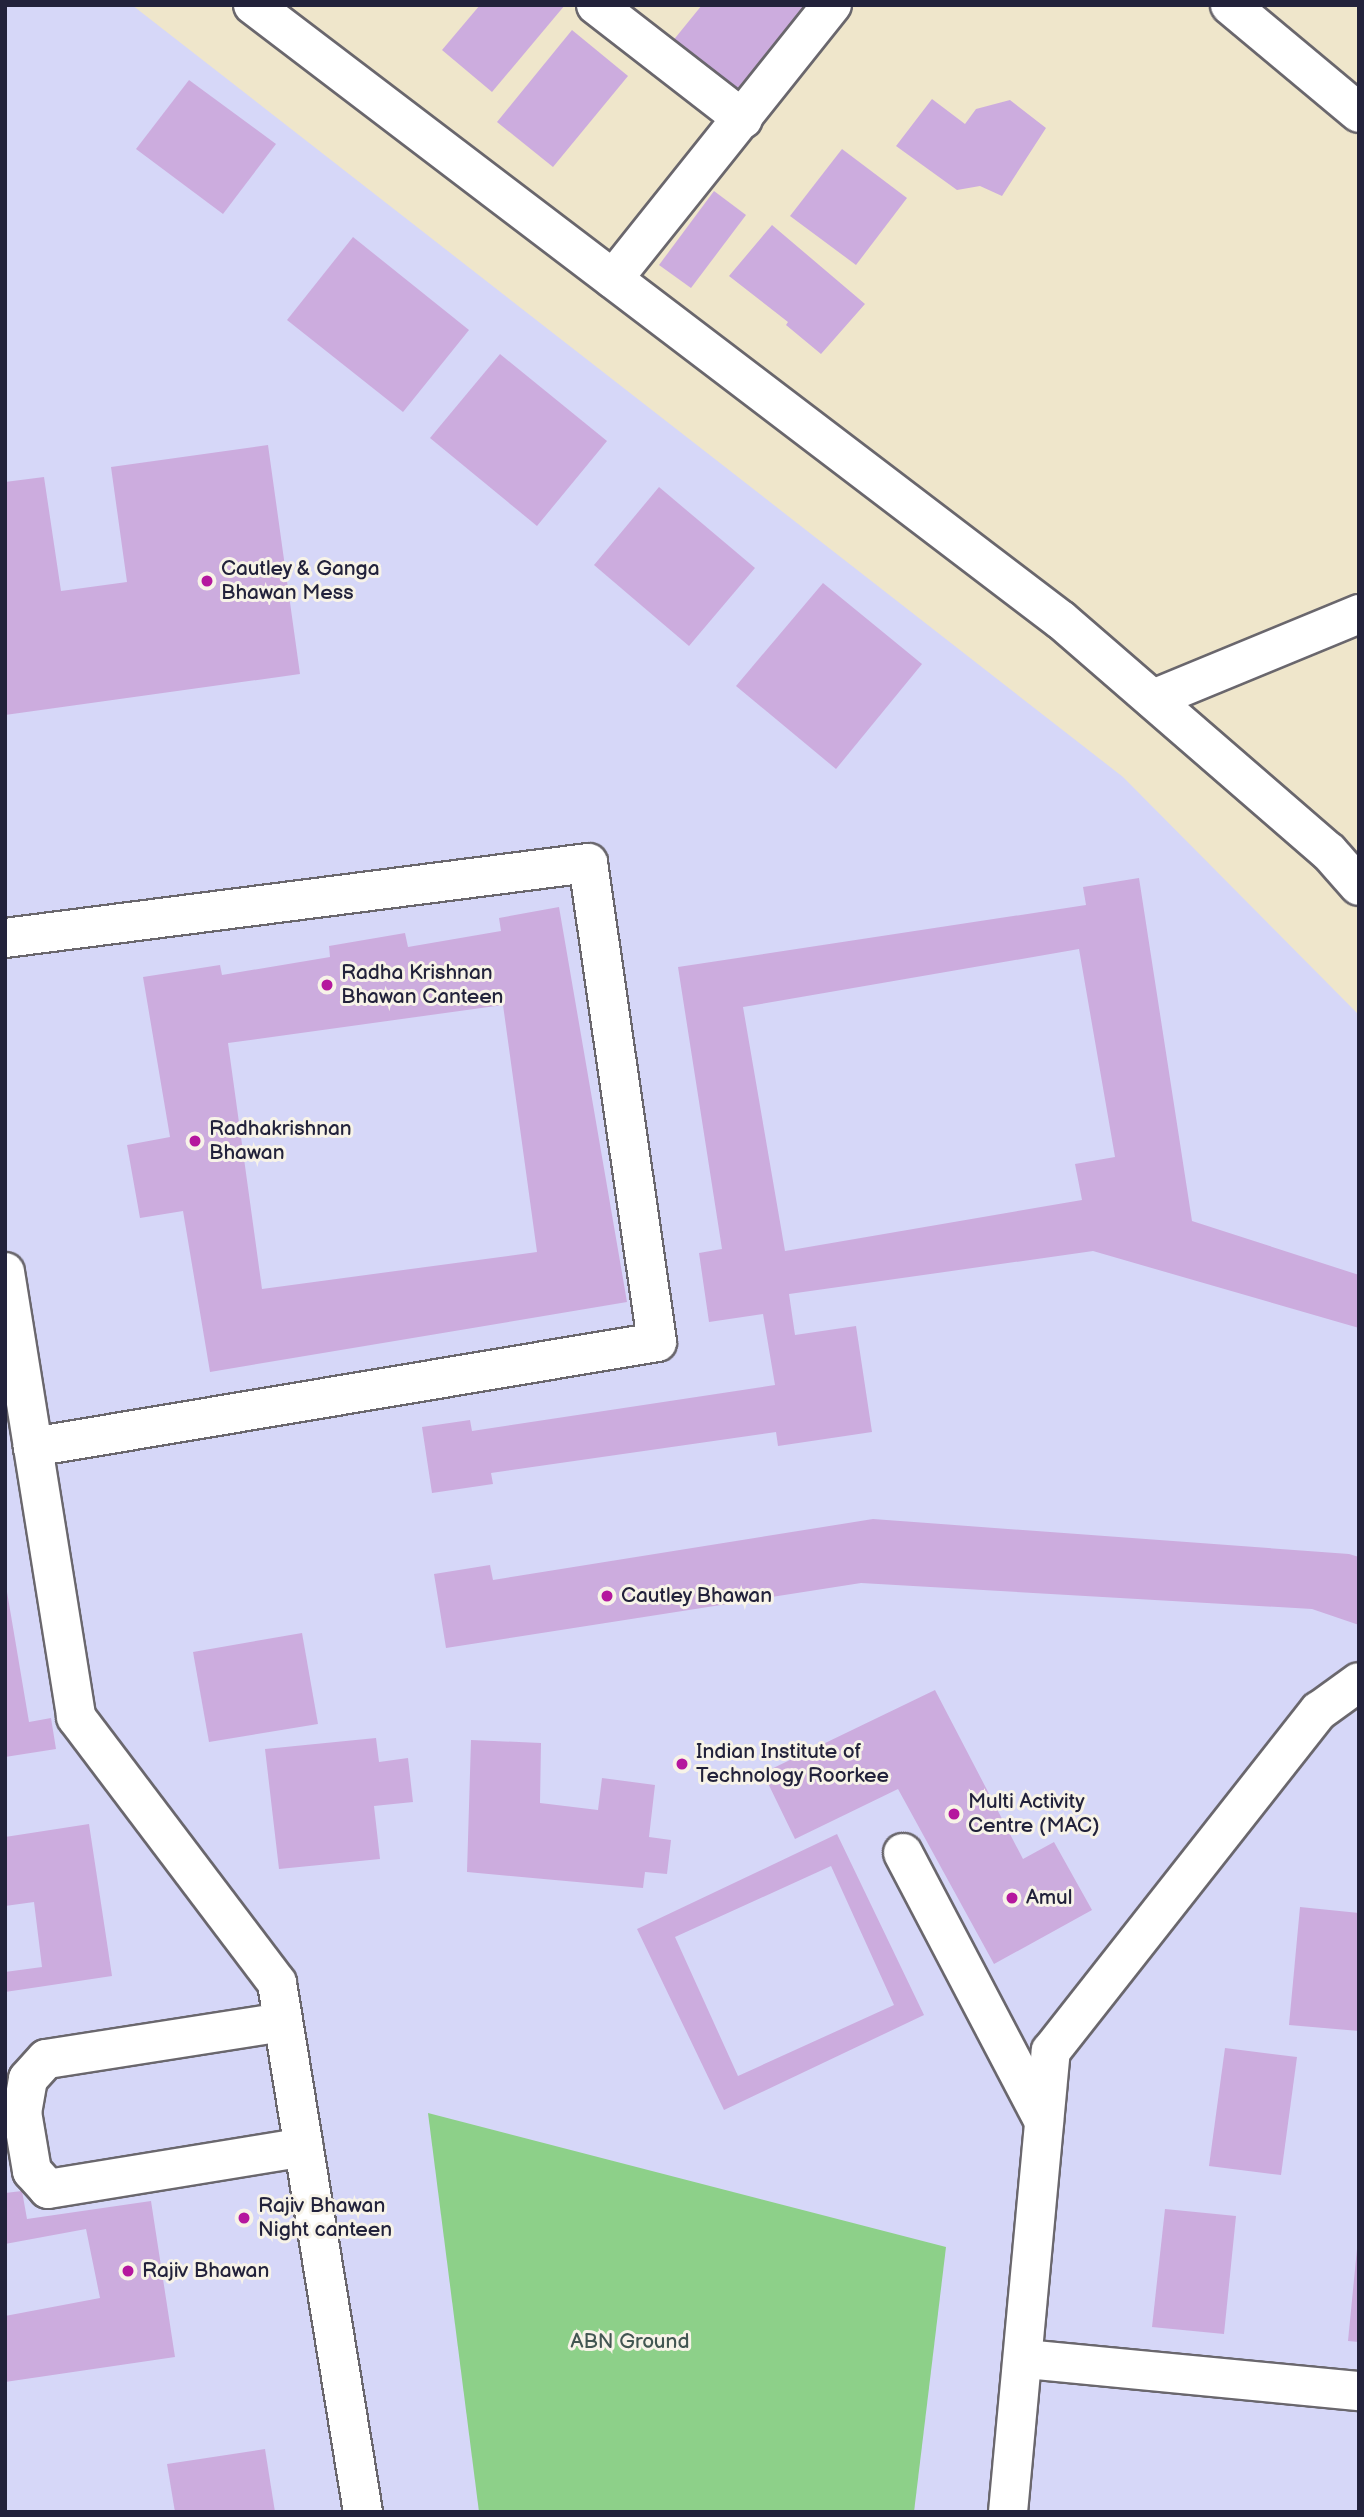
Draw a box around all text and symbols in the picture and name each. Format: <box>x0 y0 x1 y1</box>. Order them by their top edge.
place label: Cautley & Ganga Bhawan Mess <box>221 556 381 606</box>
marker: Cautley & Ganga Bhawan Mess <box>199 573 215 589</box>
place label: Radha Krishnan Bhawan Canteen <box>341 960 503 1010</box>
marker: Radha Krishnan Bhawan Canteen <box>319 977 335 993</box>
place label: Radhakrishnan Bhawan <box>209 1116 352 1166</box>
marker: Radhakrishnan Bhawan <box>187 1133 203 1149</box>
place label: Cautley Bhawan <box>621 1583 773 1609</box>
marker: Cautley Bhawan <box>599 1588 615 1604</box>
place label: Indian Institute of Technology Roorkee <box>696 1739 890 1789</box>
marker: Indian Institute of Technology Roorkee <box>674 1756 690 1772</box>
place label: Multi Activity Centre (MAC) <box>968 1789 1100 1839</box>
marker: Multi Activity Centre (MAC) <box>946 1806 962 1822</box>
place label: Amul <box>1026 1885 1072 1911</box>
marker: Amul <box>1004 1890 1020 1906</box>
place label: Rajiv Bhawan Night canteen <box>258 2193 392 2243</box>
marker: Rajiv Bhawan Night canteen <box>236 2210 252 2226</box>
place label: Rajiv Bhawan <box>142 2258 269 2284</box>
marker: Rajiv Bhawan <box>120 2263 136 2279</box>
park label: ABN Ground <box>571 2329 689 2355</box>

